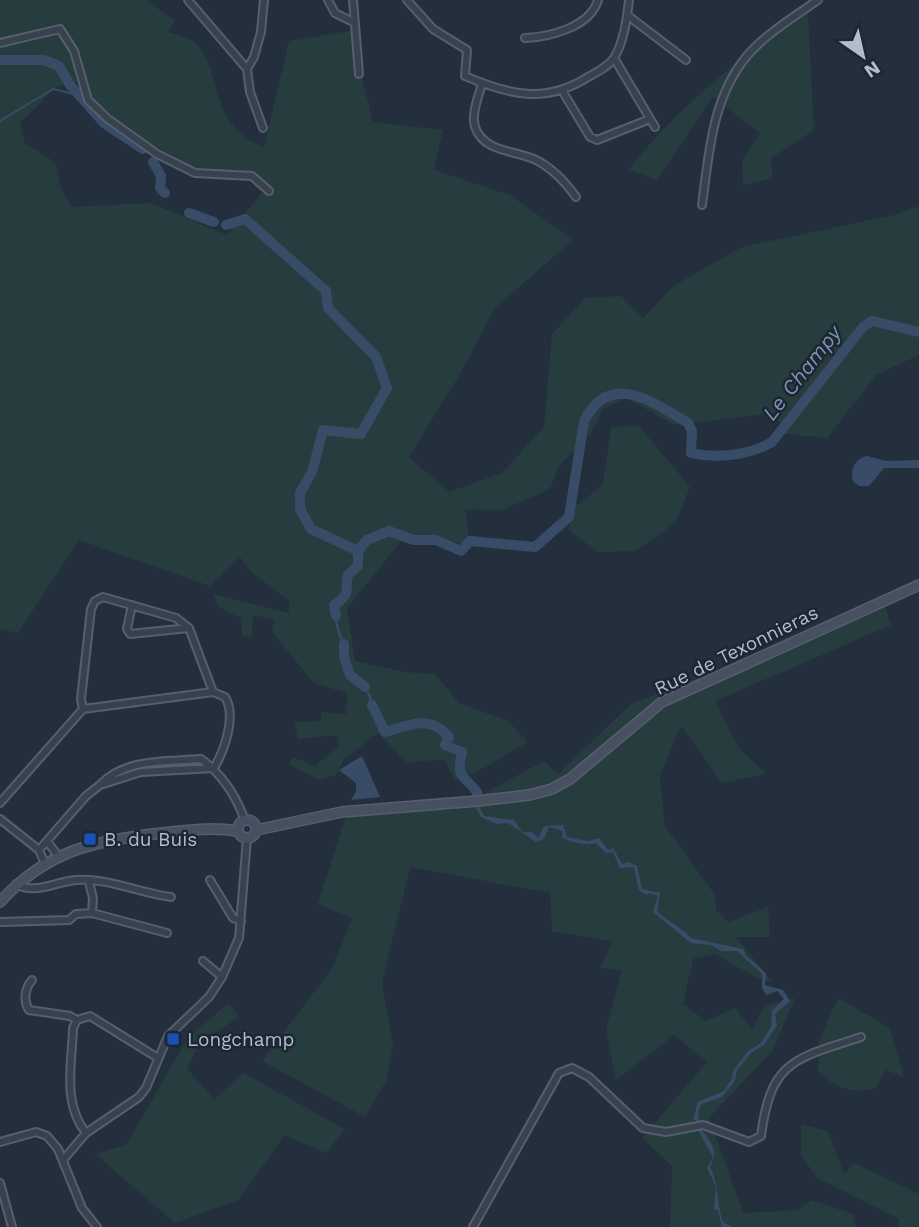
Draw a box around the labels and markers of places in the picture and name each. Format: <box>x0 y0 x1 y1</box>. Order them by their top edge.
place label: B. du Buis <box>104 828 197 851</box>
marker: B. du Buis <box>82 831 98 847</box>
place label: Longchamp <box>187 1028 295 1051</box>
marker: Longchamp <box>165 1031 181 1047</box>

